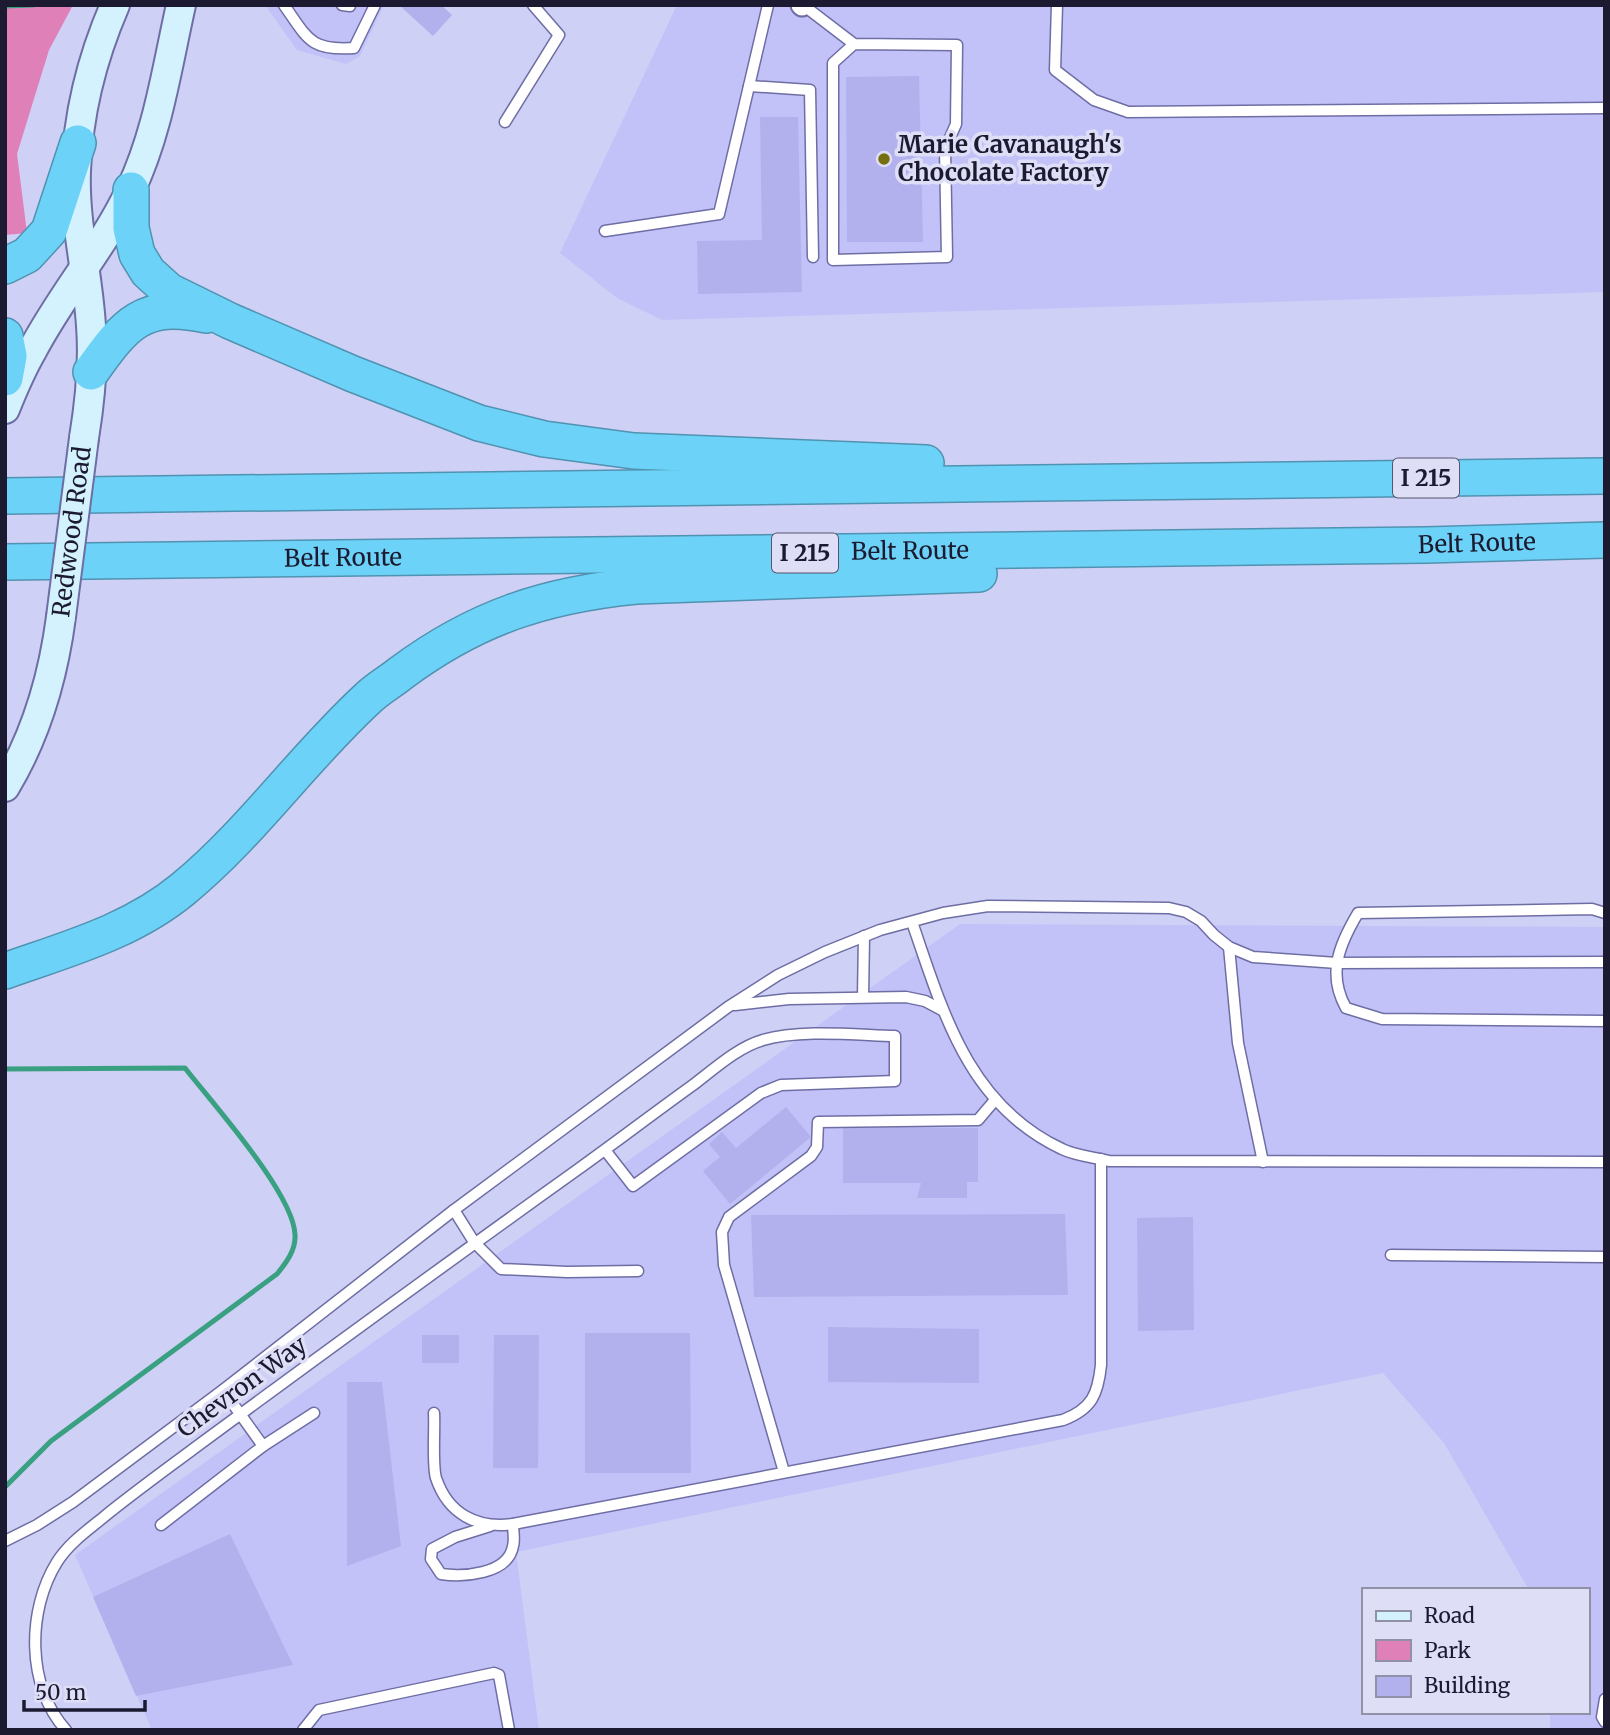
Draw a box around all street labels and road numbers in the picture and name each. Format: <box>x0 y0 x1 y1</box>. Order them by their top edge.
street label: Redwood Road <box>45 444 98 619</box>
road number: I 215 <box>1393 458 1459 498</box>
street label: Belt Route <box>1417 526 1536 560</box>
road number: I 215 <box>772 534 838 572</box>
street label: Belt Route <box>851 534 969 567</box>
street label: Belt Route <box>284 541 402 574</box>
street label: Chevron Way <box>171 1329 313 1444</box>

